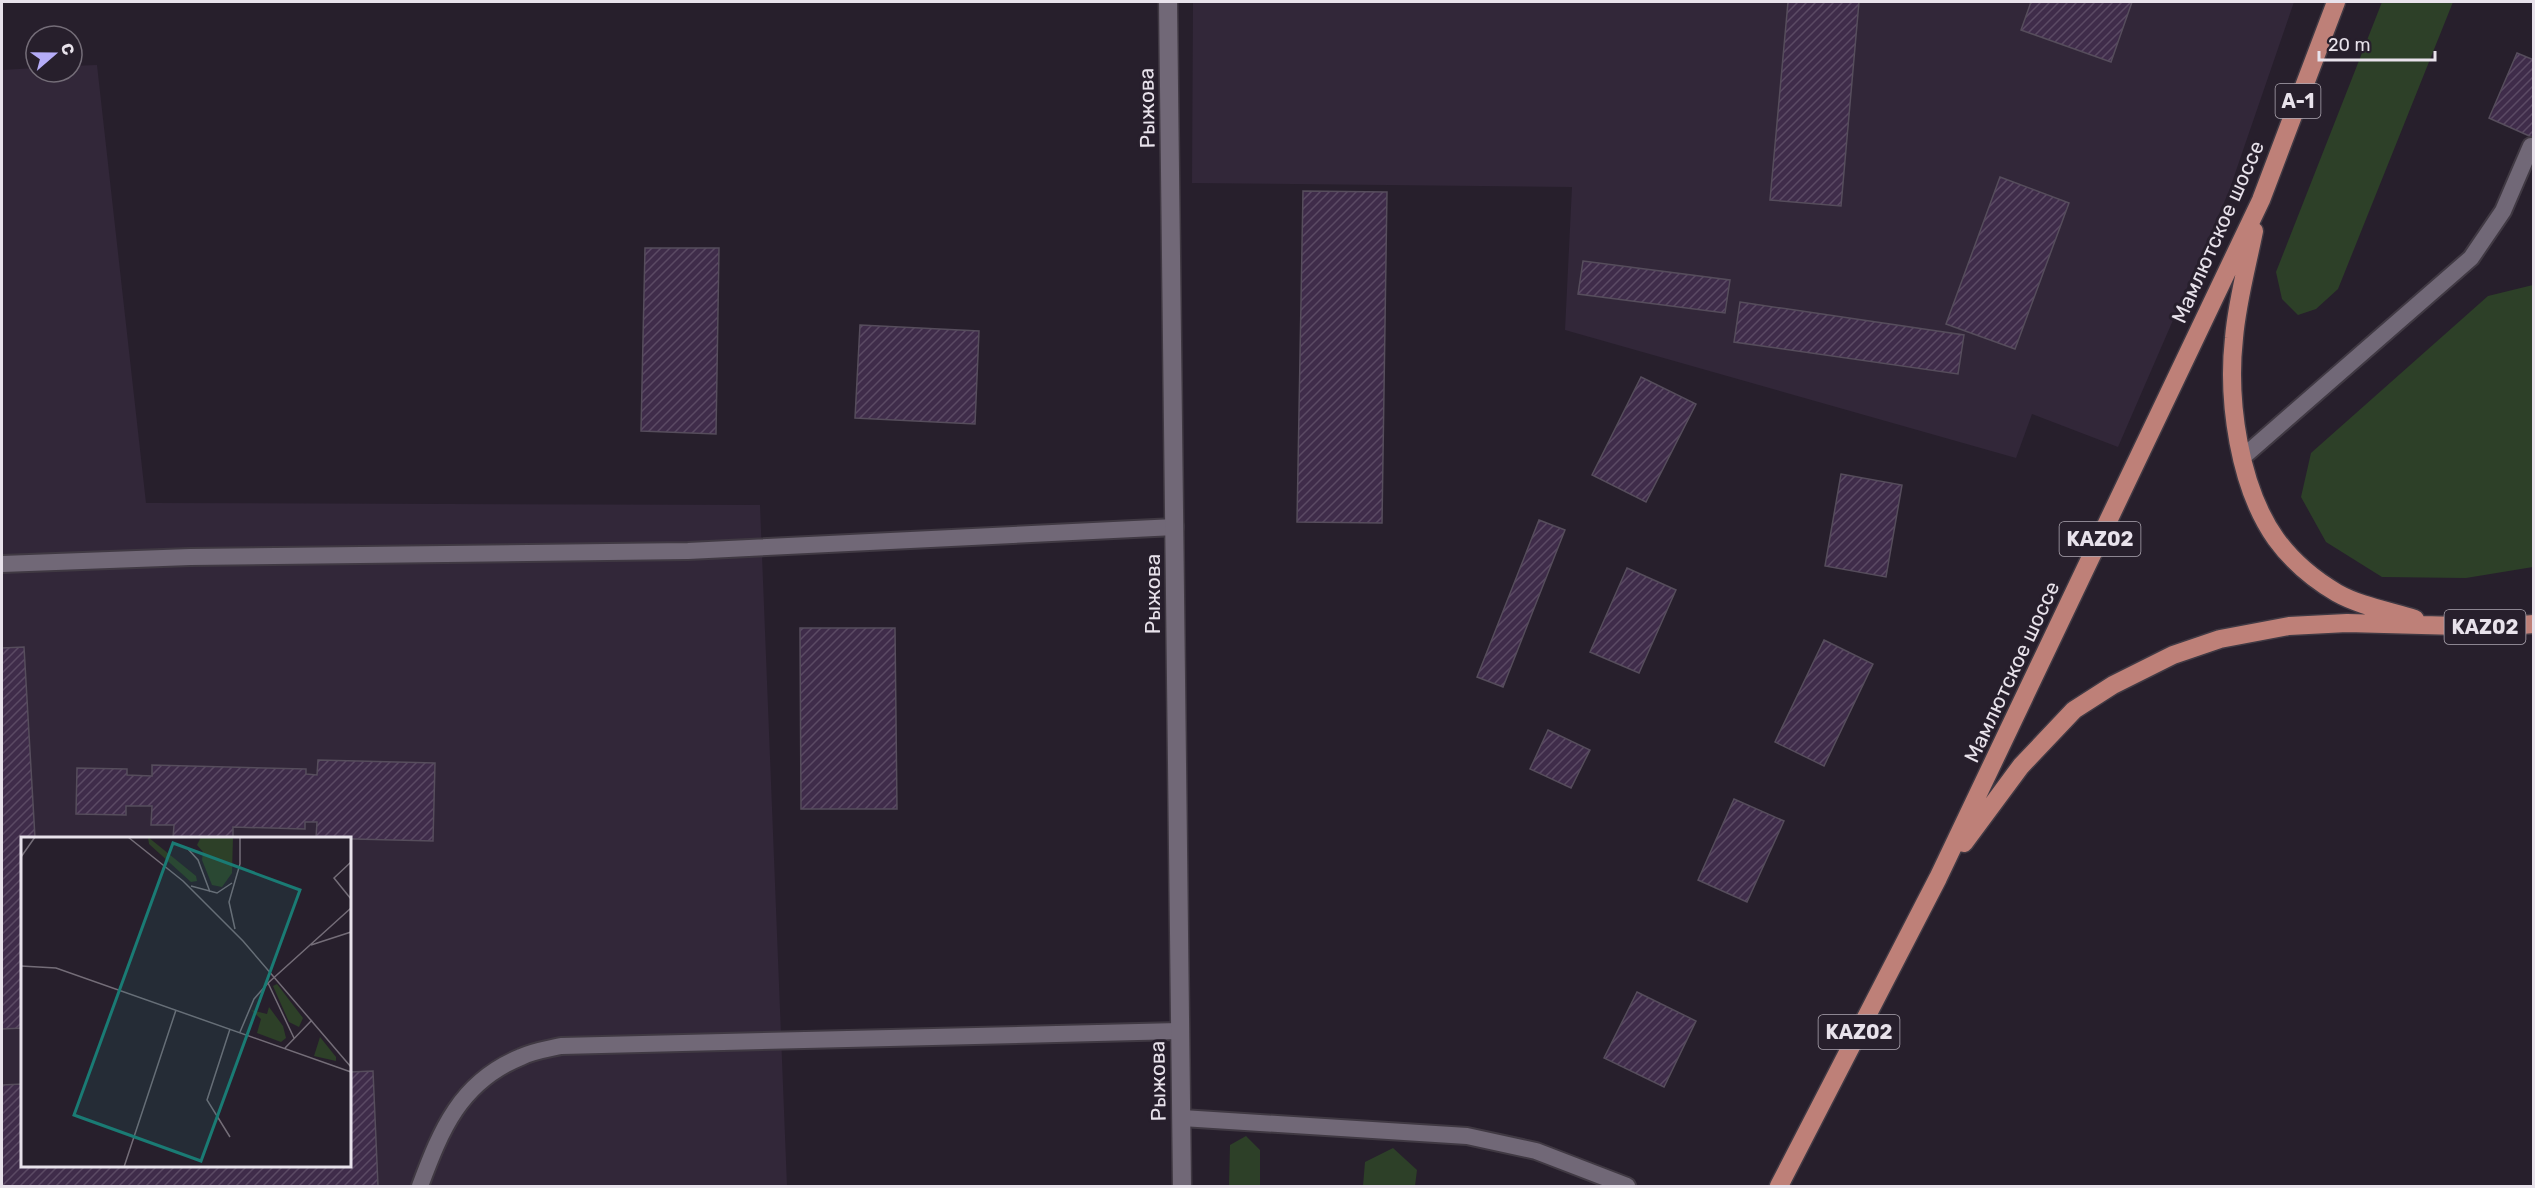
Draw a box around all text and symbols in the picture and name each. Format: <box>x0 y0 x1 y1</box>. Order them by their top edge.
north arrow <box>24 24 84 84</box>
scale bar <box>2319 24 2434 62</box>
text: 20 m <box>2328 34 2370 56</box>
text: С <box>57 41 78 58</box>
street label: Рыжова <box>1133 68 1160 149</box>
road number: A-1 <box>2276 84 2320 118</box>
street label: Мамлютское шоссе <box>2166 137 2269 327</box>
road number: KAZ02 <box>2060 522 2140 556</box>
street label: Рыжова <box>1140 554 1165 634</box>
street label: Мамлютское шоссе <box>1959 577 2065 766</box>
road number: KАZ02 <box>2444 610 2526 644</box>
inset map <box>21 837 351 1167</box>
road number: KAZ02 <box>1818 1015 1900 1049</box>
street label: Рыжова <box>1144 1041 1171 1122</box>

